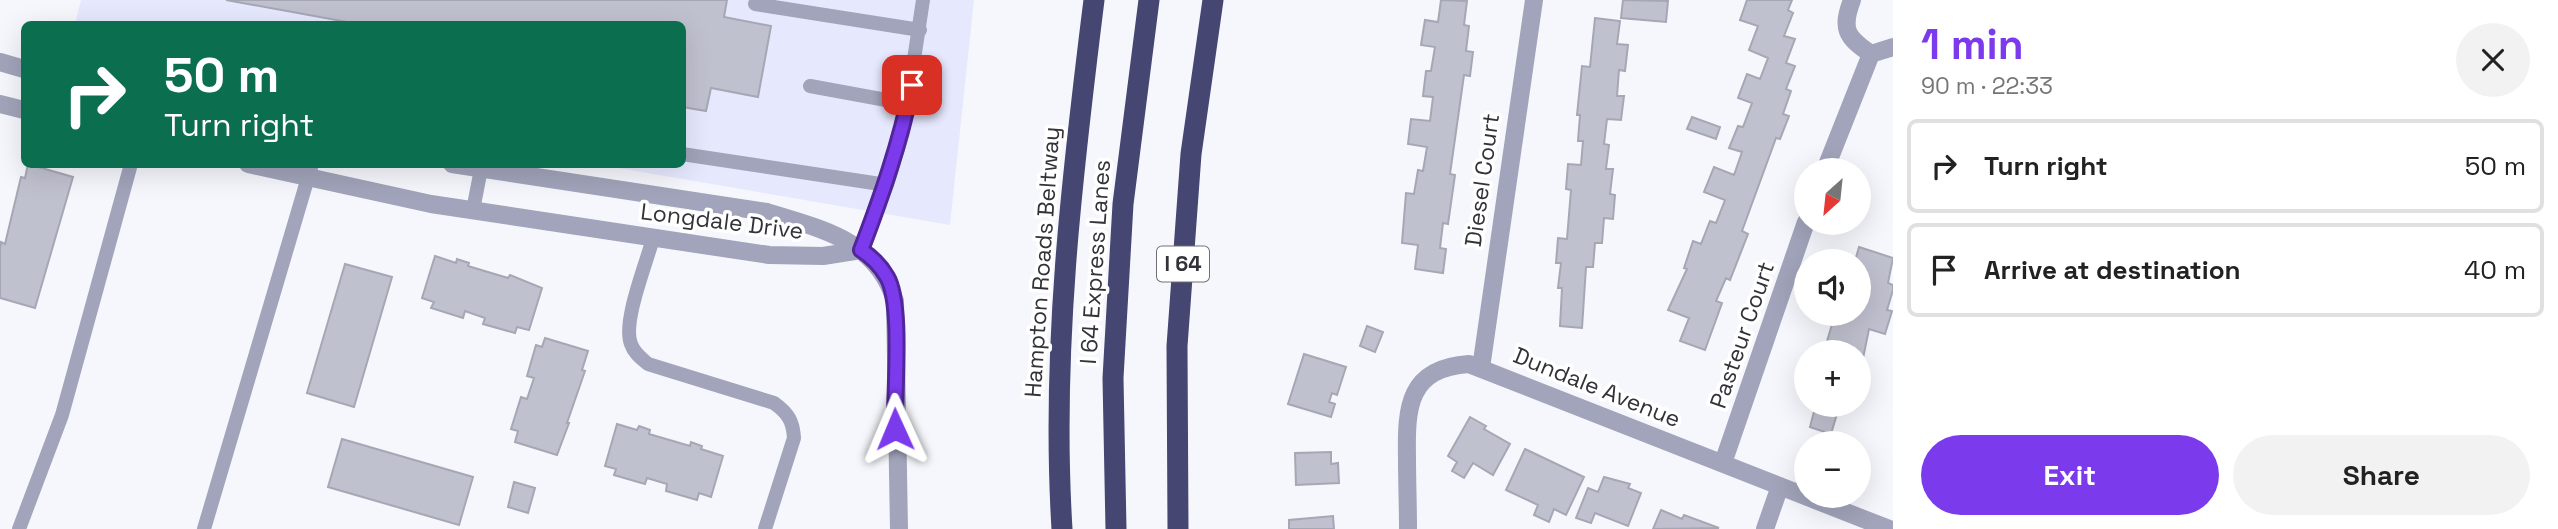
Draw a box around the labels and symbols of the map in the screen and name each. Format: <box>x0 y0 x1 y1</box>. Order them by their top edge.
pin <box>882 55 942 115</box>
street label: Diesel Court <box>1458 112 1506 248</box>
street label: Hampton Roads Beltway <box>1018 125 1066 399</box>
north arrow <box>1794 158 1871 234</box>
street label: I 64 Express Lanes <box>1073 159 1117 365</box>
street label: Longdale Drive <box>639 196 805 246</box>
road number: I 64 <box>1157 246 1209 282</box>
street label: Pasteur Court <box>1703 258 1781 412</box>
street label: Dundale Avenue <box>1509 340 1685 434</box>
position arrow <box>858 392 932 466</box>

